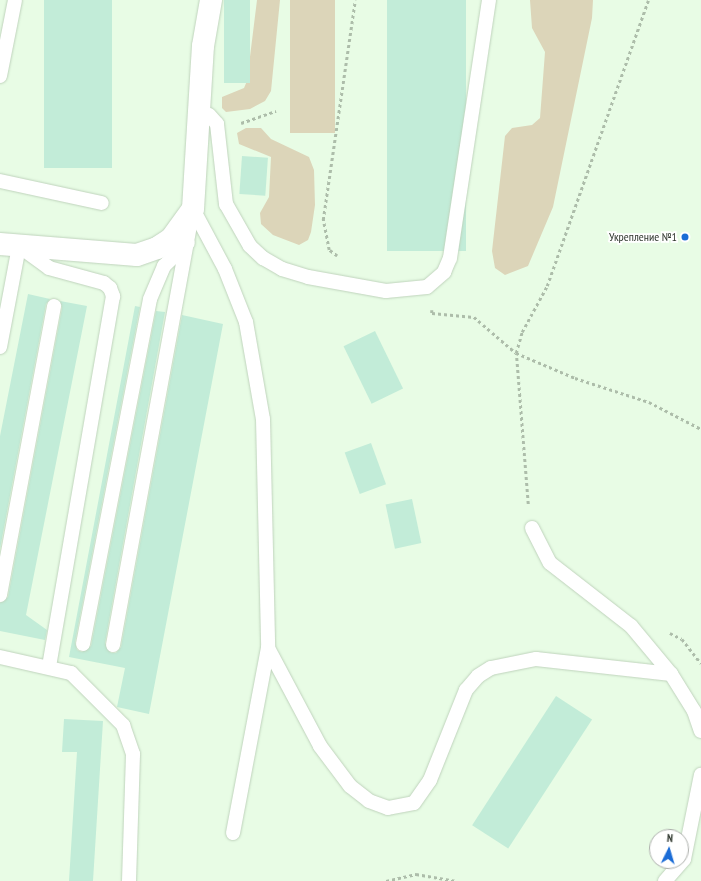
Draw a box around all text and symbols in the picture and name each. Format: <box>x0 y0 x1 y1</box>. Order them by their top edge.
place label: Укрепление №1 <box>609 230 677 244</box>
marker: Укрепление №1 <box>680 232 690 242</box>
north arrow <box>649 829 689 869</box>
text: N <box>666 831 674 845</box>

